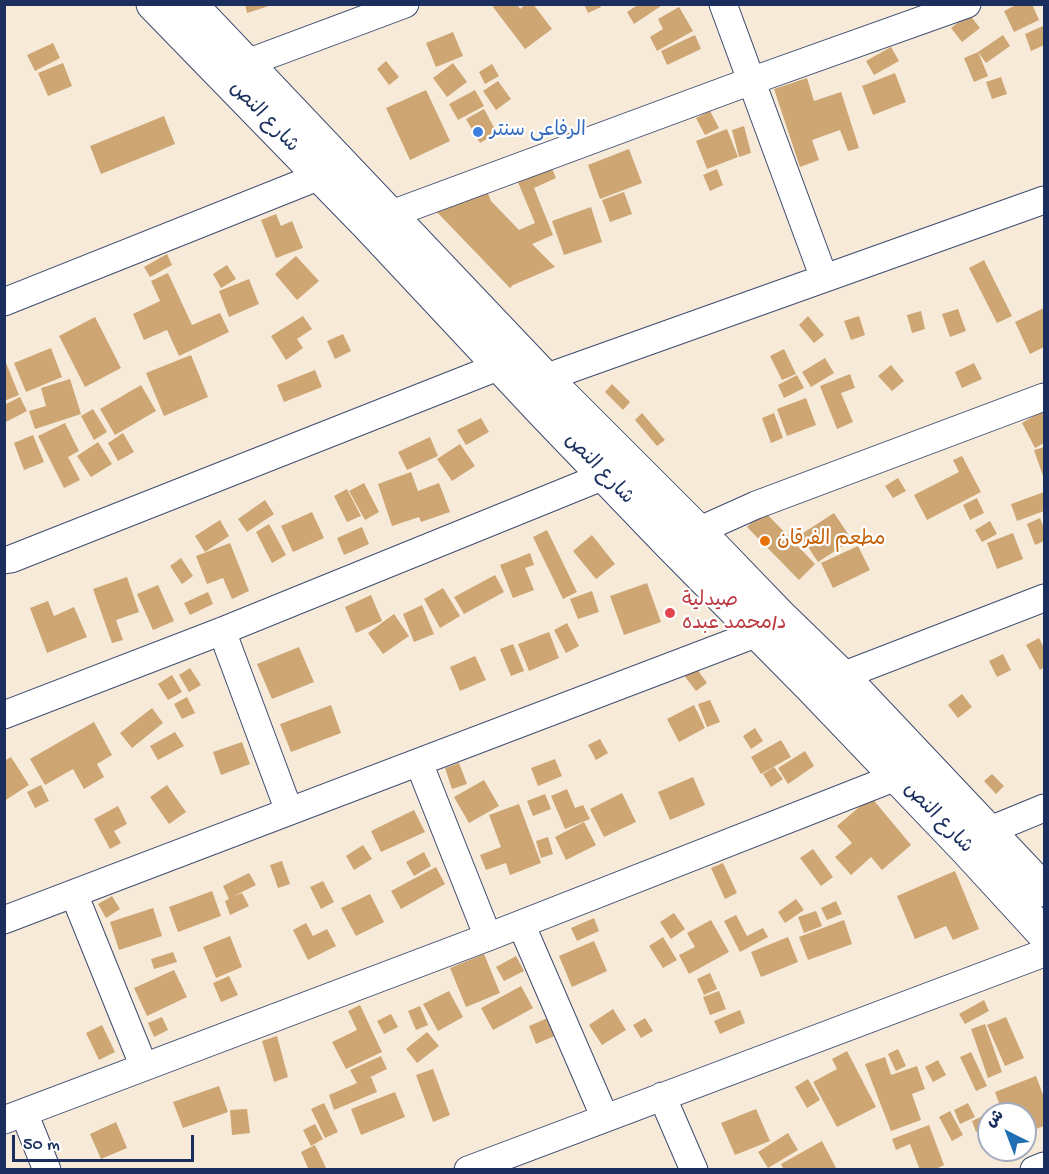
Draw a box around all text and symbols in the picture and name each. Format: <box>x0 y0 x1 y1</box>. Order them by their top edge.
street label: شارع النص <box>223 77 303 159</box>
place label: الرفاعى سنتر <box>490 120 586 144</box>
marker: الرفاعى سنتر <box>471 125 485 139</box>
street label: شارع النص <box>558 429 638 511</box>
place label: مطعم الفرقان <box>777 529 885 553</box>
marker: مطعم الفرقان <box>758 534 772 548</box>
place label: صيدلية د/محمد عبده <box>682 590 787 637</box>
marker: صيدلية د/محمد عبده <box>663 606 677 620</box>
street label: شارع النص <box>897 778 977 860</box>
north arrow <box>977 1102 1037 1162</box>
text: ش <box>983 1107 1009 1133</box>
scale bar <box>15 1123 196 1161</box>
text: 50 m <box>23 1135 60 1156</box>

